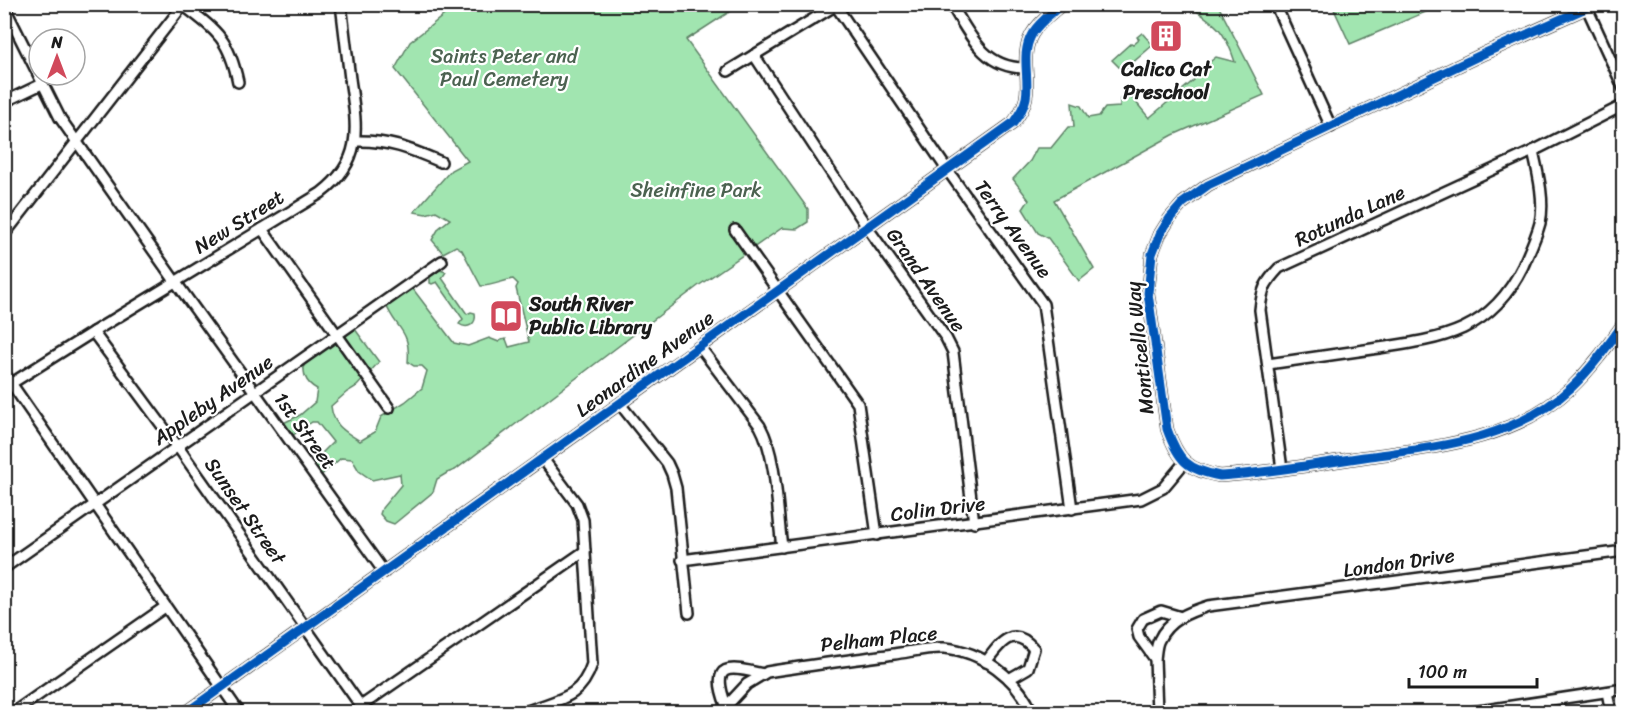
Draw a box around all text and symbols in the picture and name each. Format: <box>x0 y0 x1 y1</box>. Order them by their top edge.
building icon: Calico Cat Preschool <box>1148 18 1184 54</box>
north arrow <box>27 27 87 87</box>
text: N <box>50 28 63 57</box>
park label: Saints Peter and Paul Cemetery <box>431 39 579 97</box>
place label: Calico Cat Preschool <box>1120 52 1213 110</box>
street label: Terry Avenue <box>965 172 1061 286</box>
park label: Sheinfine Park <box>630 173 762 208</box>
street label: Rotunda Lane <box>1289 175 1411 257</box>
street label: New Street <box>187 180 291 264</box>
street label: Grand Avenue <box>877 220 975 340</box>
street label: Monticello Way <box>1116 279 1164 416</box>
place label: South River Public Library <box>528 287 652 345</box>
library icon: South River Public Library <box>488 298 524 334</box>
street label: Leonardine Avenue <box>568 301 722 427</box>
street label: Appleby Avenue <box>144 345 281 455</box>
street label: 1st Street <box>264 384 346 478</box>
street label: Sunset Street <box>195 450 296 573</box>
street label: Colin Drive <box>889 486 987 532</box>
street label: London Drive <box>1341 538 1457 588</box>
street label: Pelham Place <box>819 615 939 663</box>
scale bar <box>1409 651 1536 689</box>
text: 100 m <box>1418 656 1467 688</box>

